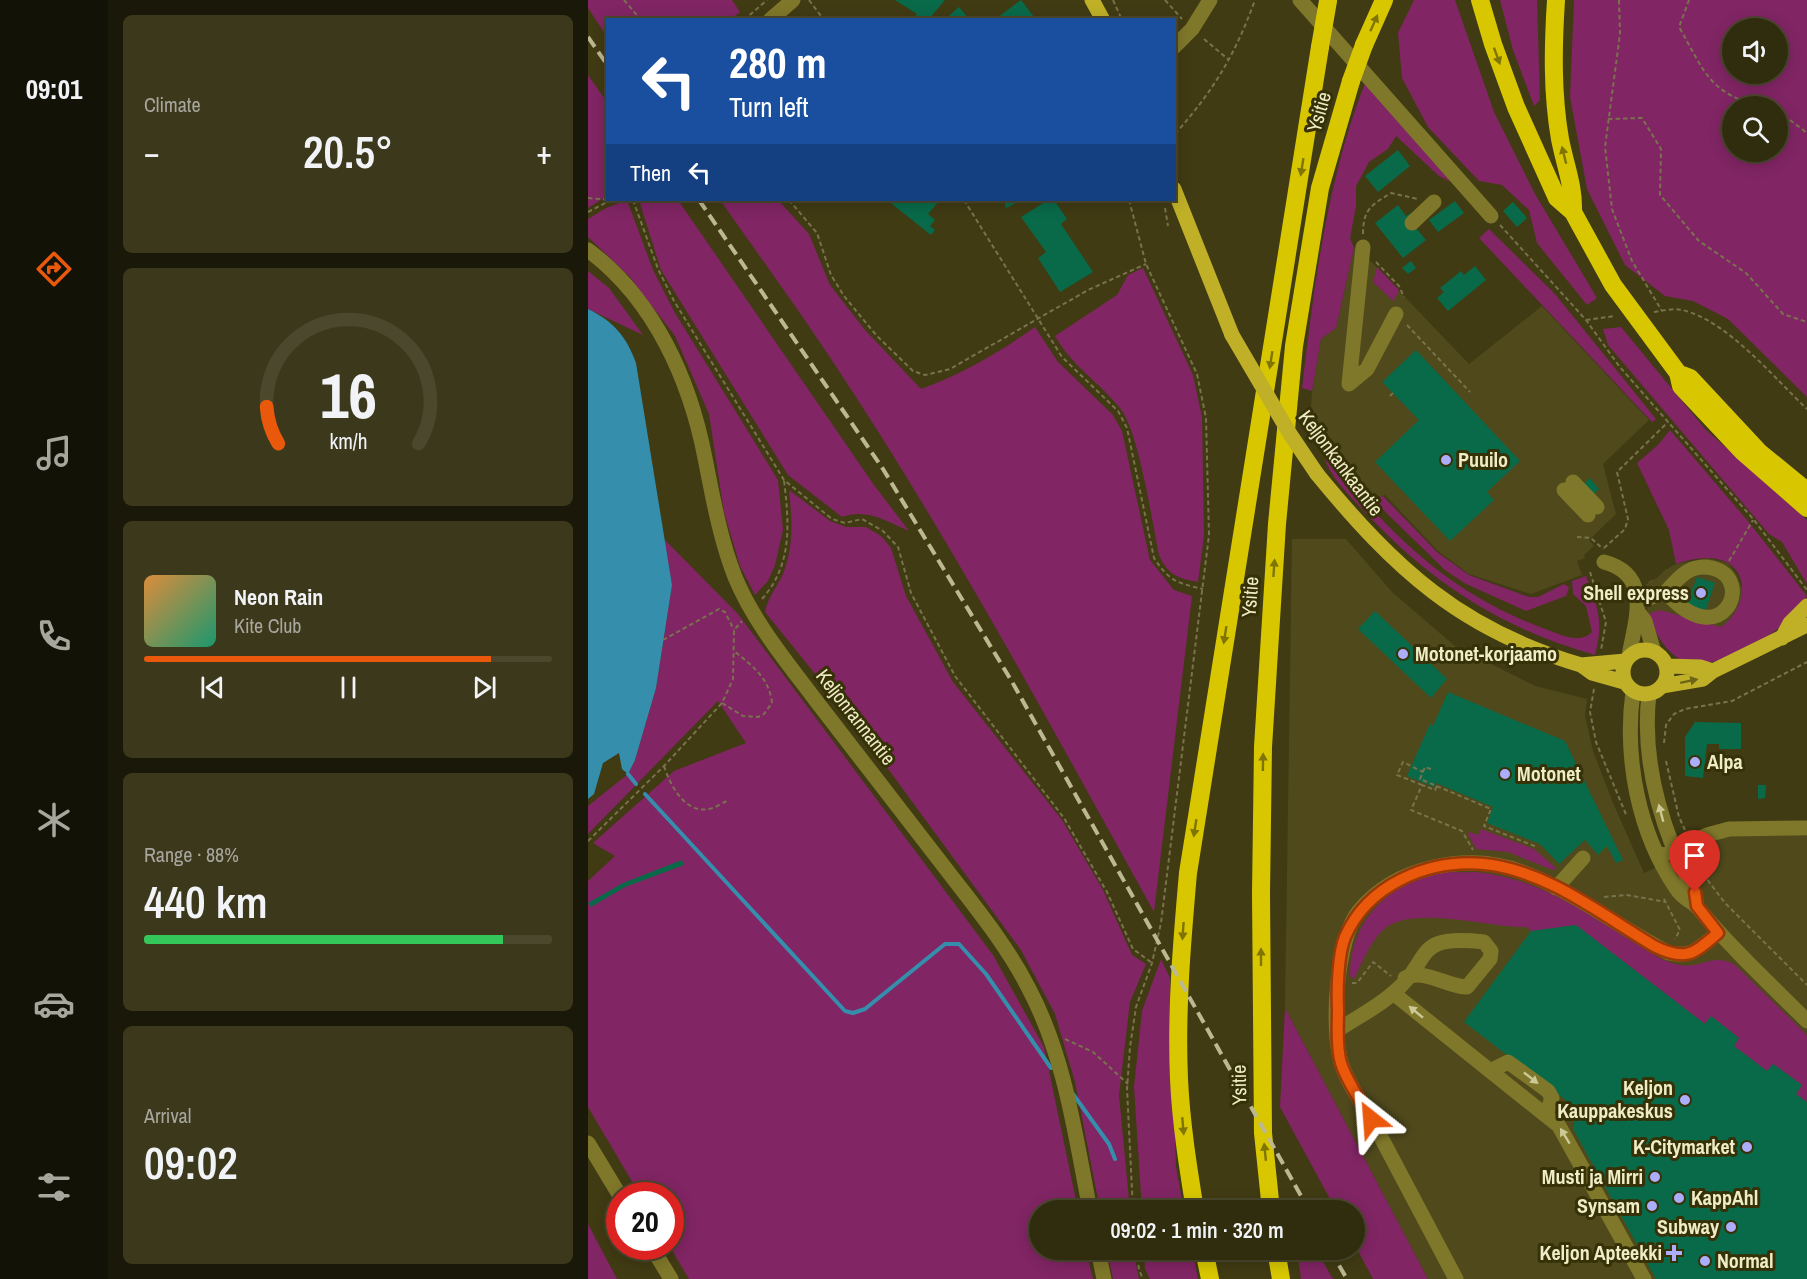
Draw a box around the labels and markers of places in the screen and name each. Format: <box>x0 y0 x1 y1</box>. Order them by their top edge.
place label: Puuilo <box>1458 446 1508 473</box>
marker: Puuilo <box>1439 453 1453 467</box>
place label: Shell express <box>1583 579 1689 606</box>
marker: Shell express <box>1694 586 1708 600</box>
place label: Motonet-korjaamo <box>1415 640 1557 667</box>
marker: Motonet-korjaamo <box>1396 647 1410 661</box>
place label: Alpa <box>1707 748 1743 775</box>
marker: Alpa <box>1688 755 1702 769</box>
place label: Motonet <box>1517 760 1581 787</box>
marker: Motonet <box>1498 767 1512 781</box>
pin <box>1669 830 1720 892</box>
place label: Keljon Kauppakeskus <box>1557 1074 1673 1124</box>
marker: Keljon Kauppakeskus <box>1678 1093 1692 1107</box>
place label: K-Citymarket <box>1633 1133 1736 1160</box>
marker: K-Citymarket <box>1740 1140 1754 1154</box>
place label: Musti ja Mirri <box>1542 1163 1643 1190</box>
marker: Musti ja Mirri <box>1648 1170 1662 1184</box>
place label: KappAhl <box>1691 1184 1758 1211</box>
marker: KappAhl <box>1672 1191 1686 1205</box>
place label: Synsam <box>1577 1192 1640 1219</box>
marker: Synsam <box>1645 1199 1659 1213</box>
place label: Subway <box>1657 1213 1720 1240</box>
marker: Subway <box>1724 1220 1738 1234</box>
place label: Keljon Apteekki <box>1540 1239 1662 1266</box>
marker: Keljon Apteekki <box>1667 1246 1681 1260</box>
place label: Normal <box>1717 1247 1774 1274</box>
marker: Normal <box>1698 1254 1712 1268</box>

